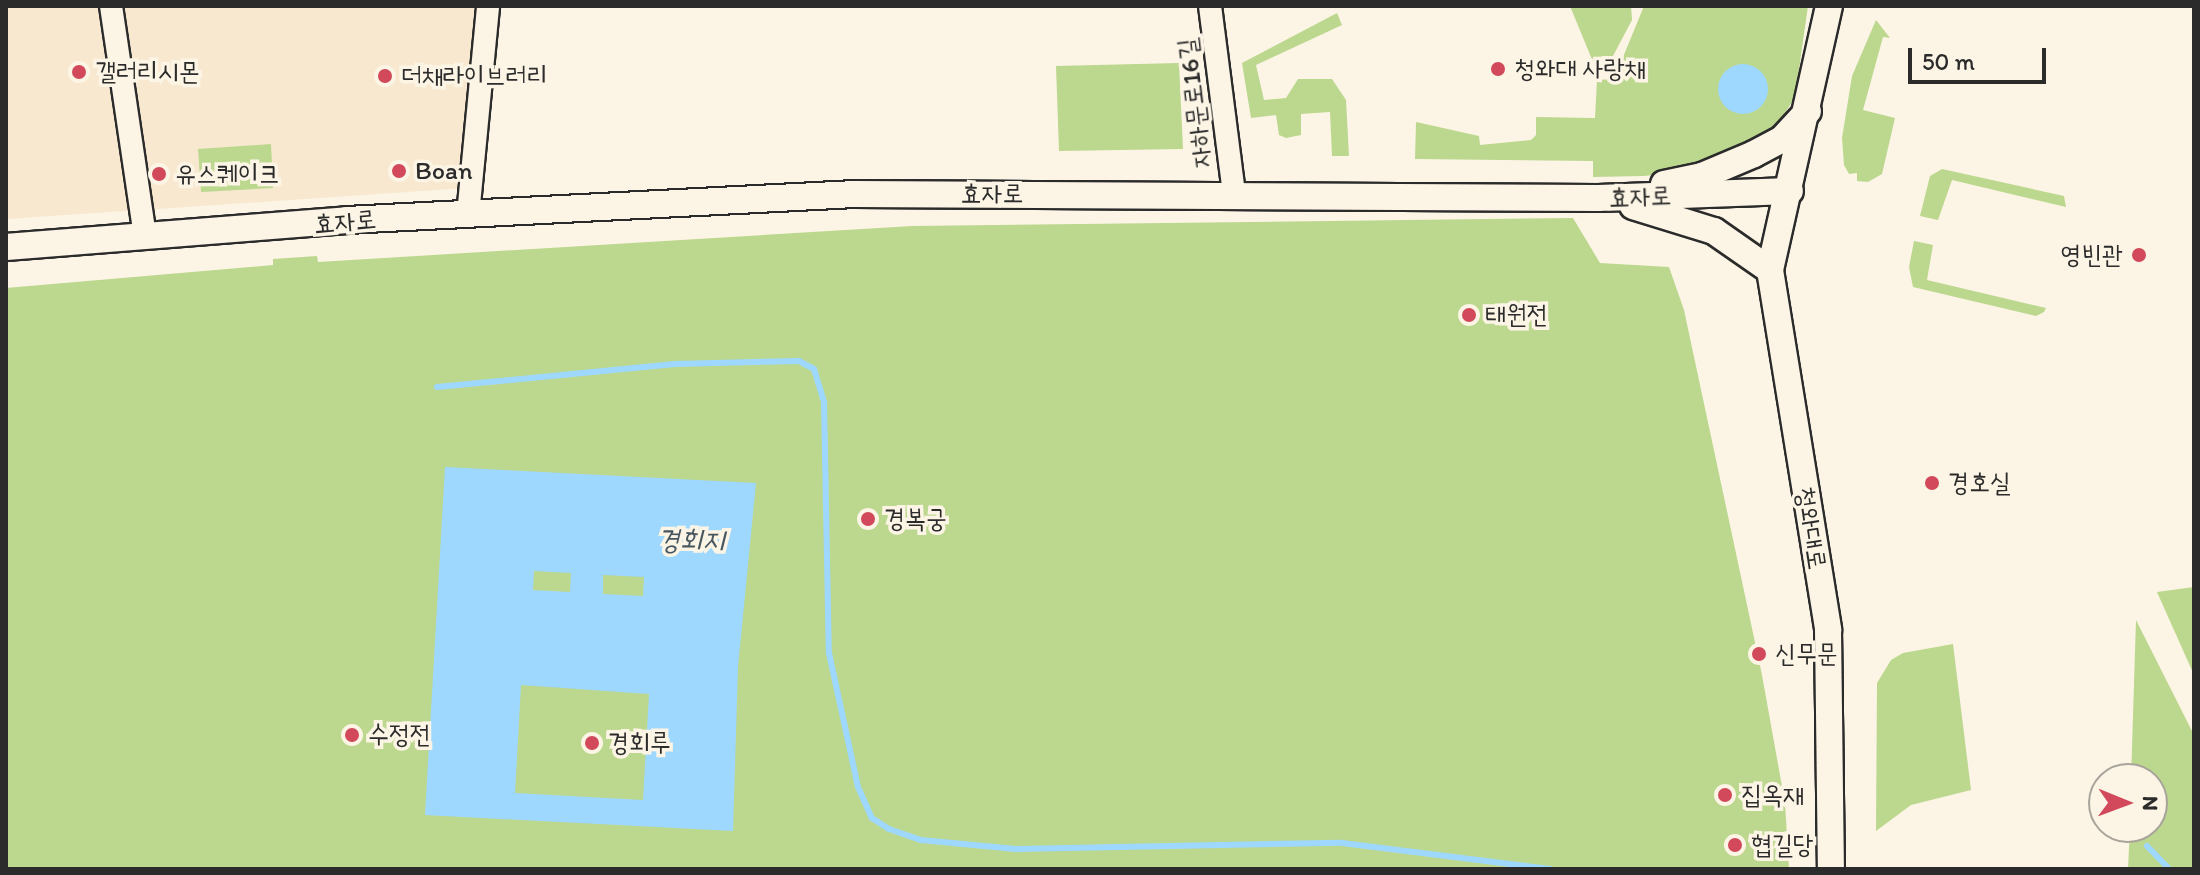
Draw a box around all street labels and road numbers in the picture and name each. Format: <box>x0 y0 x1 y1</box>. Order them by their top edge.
street label: 자하문로16길 <box>1172 36 1218 170</box>
street label: 효자로 <box>961 178 1023 210</box>
street label: 효자로 <box>1608 180 1672 214</box>
street label: 효자로 <box>312 204 378 240</box>
street label: 청와대로 <box>1789 484 1833 572</box>

